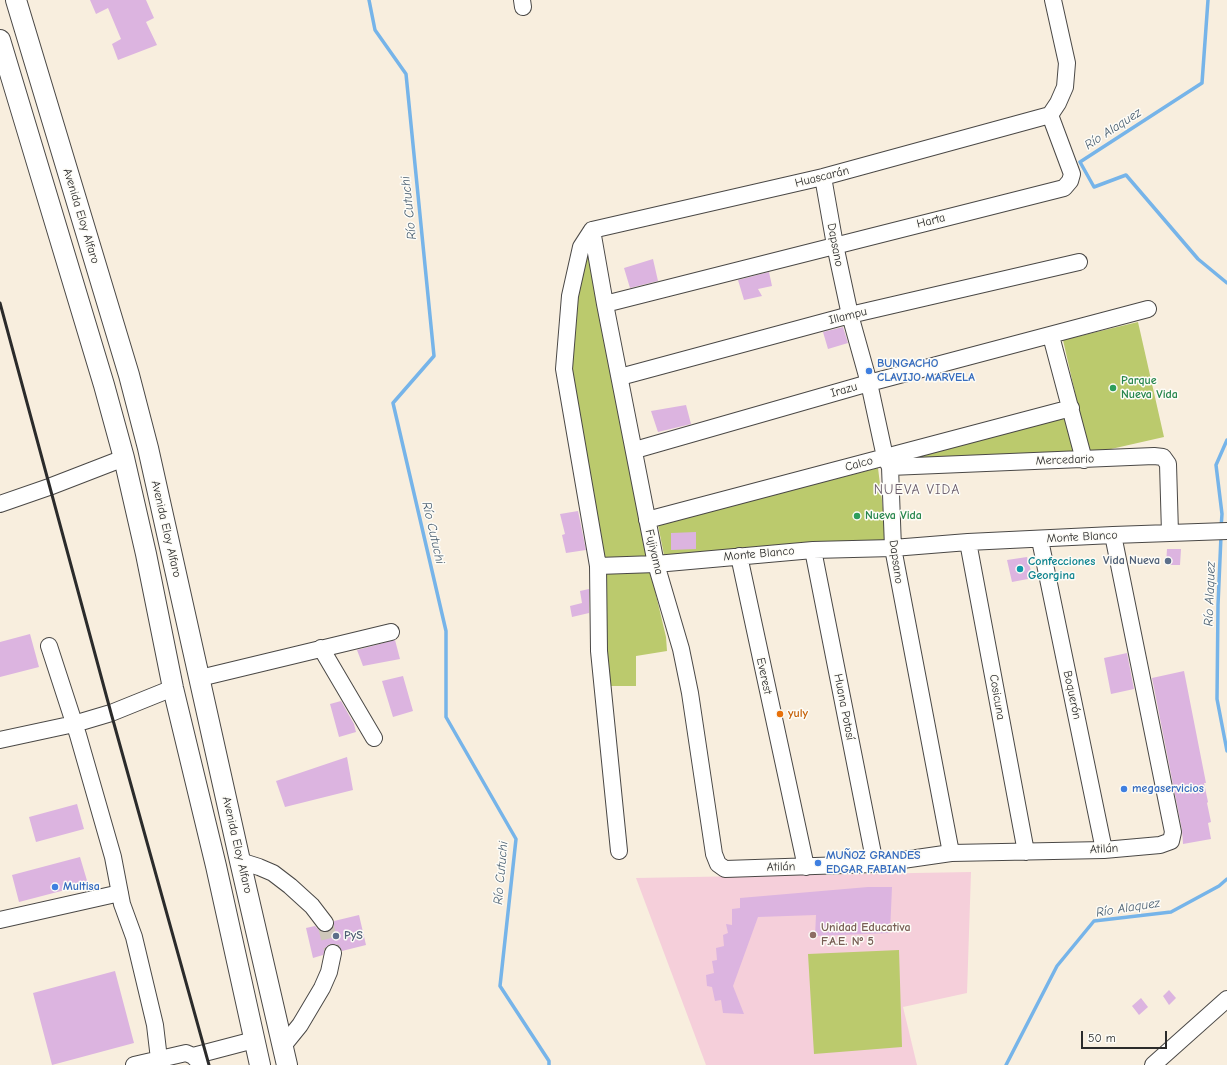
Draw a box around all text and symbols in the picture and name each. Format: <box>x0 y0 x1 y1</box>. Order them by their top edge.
water label: Río Alaquez <box>1082 105 1144 153</box>
street label: Huascarán <box>793 163 851 191</box>
street label: Avenida Eloy Alfaro <box>60 167 102 265</box>
water label: Río Cutuchi <box>398 175 420 241</box>
street label: Harta <box>915 211 947 231</box>
street label: Dapsano <box>824 222 846 268</box>
street label: Illampu <box>828 304 868 328</box>
place label: BUNGACHO CLAVIJO MARVELA <box>877 357 975 385</box>
marker: BUNGACHO CLAVIJO MARVELA <box>864 366 874 376</box>
place label: Parque Nueva Vida <box>1121 374 1178 402</box>
street label: Irazu <box>829 379 859 401</box>
marker: Parque Nueva Vida <box>1108 383 1118 393</box>
street label: Mercedario <box>1035 452 1095 468</box>
street label: Calco <box>843 453 875 475</box>
street label: Avenida Eloy Alfaro <box>148 479 184 579</box>
district label: NUEVA VIDA <box>874 482 960 498</box>
water label: Río Cutuchi <box>418 500 448 566</box>
place label: Nueva Vida <box>865 509 922 523</box>
marker: Nueva Vida <box>852 511 862 521</box>
street label: Fujiyama <box>642 528 666 576</box>
street label: Monte Blanco <box>1046 528 1118 546</box>
street label: Dapsano <box>886 539 906 585</box>
street label: Monte Blanco <box>723 544 795 564</box>
place label: Vida Nueva <box>1103 554 1160 568</box>
place label: Confecciones Georgina <box>1028 555 1095 583</box>
marker: Vida Nueva <box>1163 556 1173 566</box>
water label: Río Alaquez <box>1201 561 1219 627</box>
marker: Confecciones Georgina <box>1015 564 1025 574</box>
street label: Everest <box>753 656 775 696</box>
street label: Boquerón <box>1060 669 1084 721</box>
street label: Huana Potosí <box>831 673 857 741</box>
street label: Cosicuna <box>986 673 1008 721</box>
place label: yuly <box>788 707 808 721</box>
marker: yuly <box>775 709 785 719</box>
place label: megaservicios <box>1132 782 1204 796</box>
marker: megaservicios <box>1119 784 1129 794</box>
street label: Avenida Eloy Alfaro <box>219 795 255 895</box>
water label: Río Cutuchi <box>490 841 512 905</box>
street label: Atilán <box>1089 841 1119 857</box>
place label: MUÑOZ GRANDES EDGAR FABIAN <box>826 849 921 877</box>
marker: MUÑOZ GRANDES EDGAR FABIAN <box>813 858 823 868</box>
street label: Atilán <box>767 860 795 874</box>
place label: Multisa <box>63 880 100 894</box>
marker: Multisa <box>50 882 60 892</box>
water label: Río Alaquez <box>1095 895 1161 921</box>
place label: Unidad Educativa F.A.E. Nº 5 <box>821 921 911 949</box>
place label: PyS <box>344 929 363 943</box>
marker: Unidad Educativa F.A.E. Nº 5 <box>808 930 818 940</box>
marker: PyS <box>331 931 341 941</box>
scale bar <box>1083 1023 1169 1049</box>
text: 50 m <box>1088 1031 1116 1045</box>

